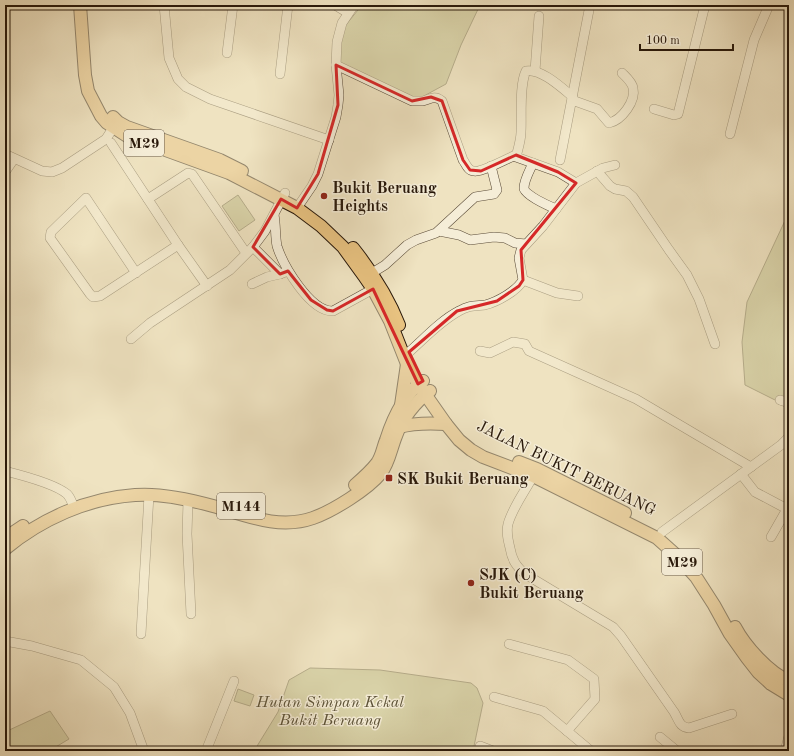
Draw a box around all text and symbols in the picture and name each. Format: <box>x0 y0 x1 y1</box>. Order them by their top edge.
scale bar <box>640 26 733 52</box>
text: 100 m <box>646 35 680 47</box>
road number: M29 <box>124 130 164 156</box>
place label: Bukit Beruang Heights <box>332 181 437 215</box>
marker: Bukit Beruang Heights <box>319 191 329 201</box>
street label: JALAN BUKIT BERUANG <box>474 418 659 519</box>
place label: SK Bukit Beruang <box>397 472 529 488</box>
marker: SK Bukit Beruang <box>384 473 394 483</box>
road number: M144 <box>217 493 265 519</box>
road number: M29 <box>662 549 702 575</box>
place label: SJK (C) Bukit Beruang <box>479 567 584 602</box>
marker: SJK (C) Bukit Beruang <box>466 578 476 588</box>
park label: Hutan Simpan Kekal Bukit Beruang <box>255 695 404 729</box>

